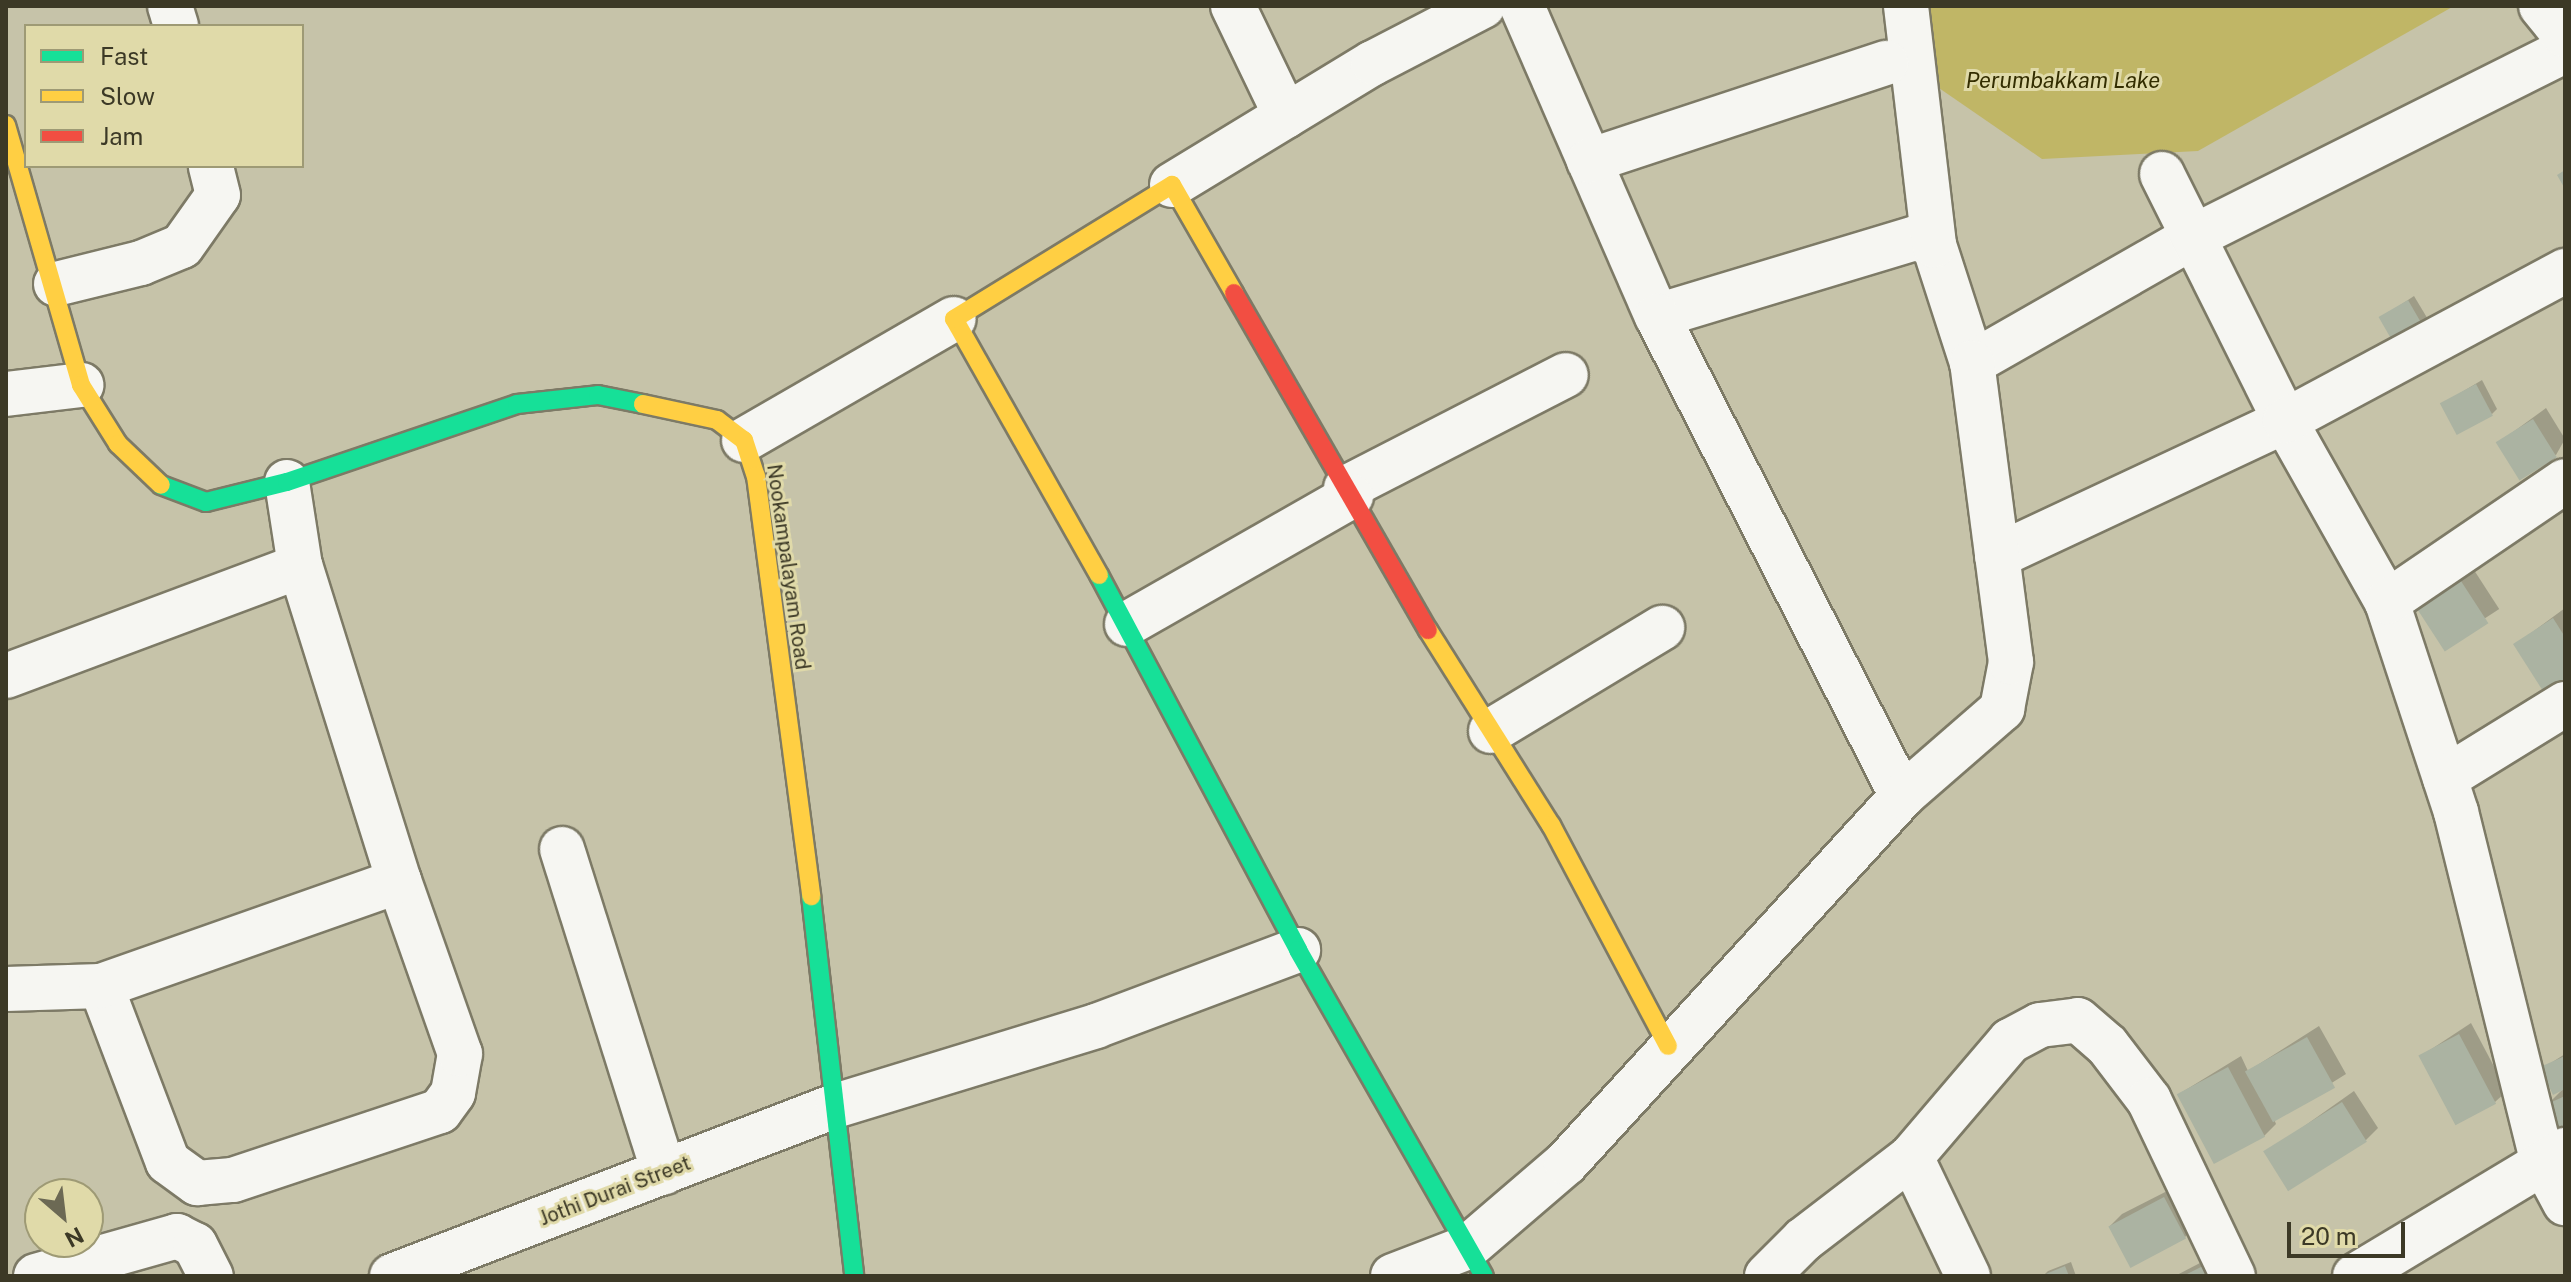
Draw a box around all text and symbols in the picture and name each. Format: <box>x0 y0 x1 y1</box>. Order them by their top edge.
legend <box>24 24 304 168</box>
text: Fast <box>100 42 148 70</box>
water label: Perumbakkam Lake <box>1966 68 2160 94</box>
text: Slow <box>100 82 155 110</box>
text: Jam <box>100 122 143 150</box>
street label: Nookampalayam Road <box>762 463 814 671</box>
street label: Jothi Durai Street <box>536 1151 694 1231</box>
north arrow <box>24 1178 104 1258</box>
scale bar <box>2291 1206 2409 1256</box>
text: N <box>61 1222 88 1253</box>
text: 20 m <box>2301 1222 2357 1250</box>

